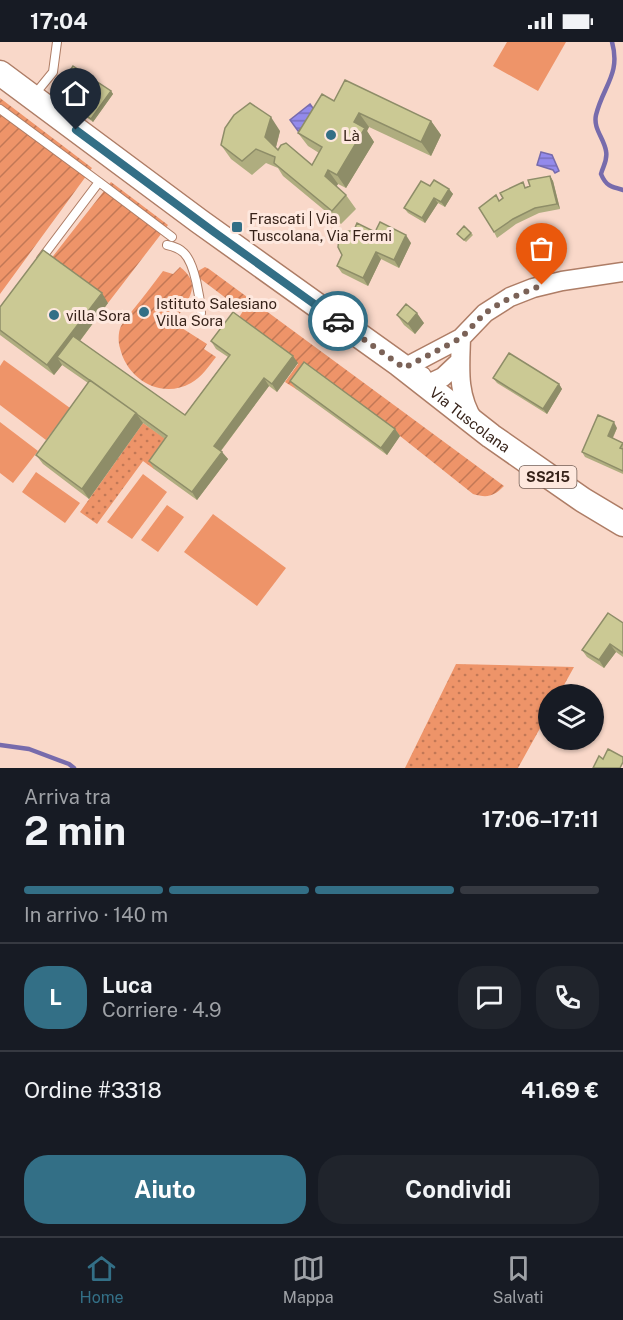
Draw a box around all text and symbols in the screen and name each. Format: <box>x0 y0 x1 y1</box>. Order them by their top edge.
text: 17:04 <box>30 8 88 34</box>
pin <box>50 68 101 130</box>
icon: home <box>59 77 92 110</box>
place label: Là <box>343 127 360 144</box>
marker: Là <box>324 128 338 142</box>
place label: Frascati | Via Tuscolana, Via Fermi <box>249 210 392 244</box>
marker: Frascati | Via Tuscolana, Via Fermi <box>230 220 244 234</box>
pin <box>516 223 567 285</box>
icon: bag <box>525 232 558 265</box>
courier <box>308 291 368 351</box>
place label: Istituto Salesiano Villa Sora <box>156 295 277 329</box>
marker: Istituto Salesiano Villa Sora <box>137 305 151 319</box>
icon: car <box>322 305 355 338</box>
place label: villa Sora <box>66 307 131 324</box>
marker: villa Sora <box>47 308 61 322</box>
street label: Via Tuscolana <box>427 383 514 455</box>
road number: SS215 <box>520 466 576 488</box>
map controls <box>538 684 604 750</box>
button: layers <box>538 684 604 750</box>
text: Arriva tra <box>24 785 111 809</box>
text: 17:06–17:11 <box>482 806 599 832</box>
text: 2 min <box>24 808 126 854</box>
text: In arrivo · 140 m <box>24 903 168 927</box>
button: chat <box>458 966 521 1029</box>
button: phone <box>536 966 599 1029</box>
text: Luca <box>102 972 152 998</box>
text: L <box>49 984 62 1010</box>
text: Corriere · 4.9 <box>102 998 222 1022</box>
text: Ordine #3318 <box>24 1077 162 1103</box>
text: 41.69 € <box>521 1077 599 1103</box>
button: Aiuto <box>24 1155 306 1224</box>
button: Condividi <box>318 1155 599 1224</box>
tab: Home <box>80 1252 124 1307</box>
tab: Mappa <box>283 1252 334 1307</box>
tab: Salvati <box>493 1252 543 1307</box>

